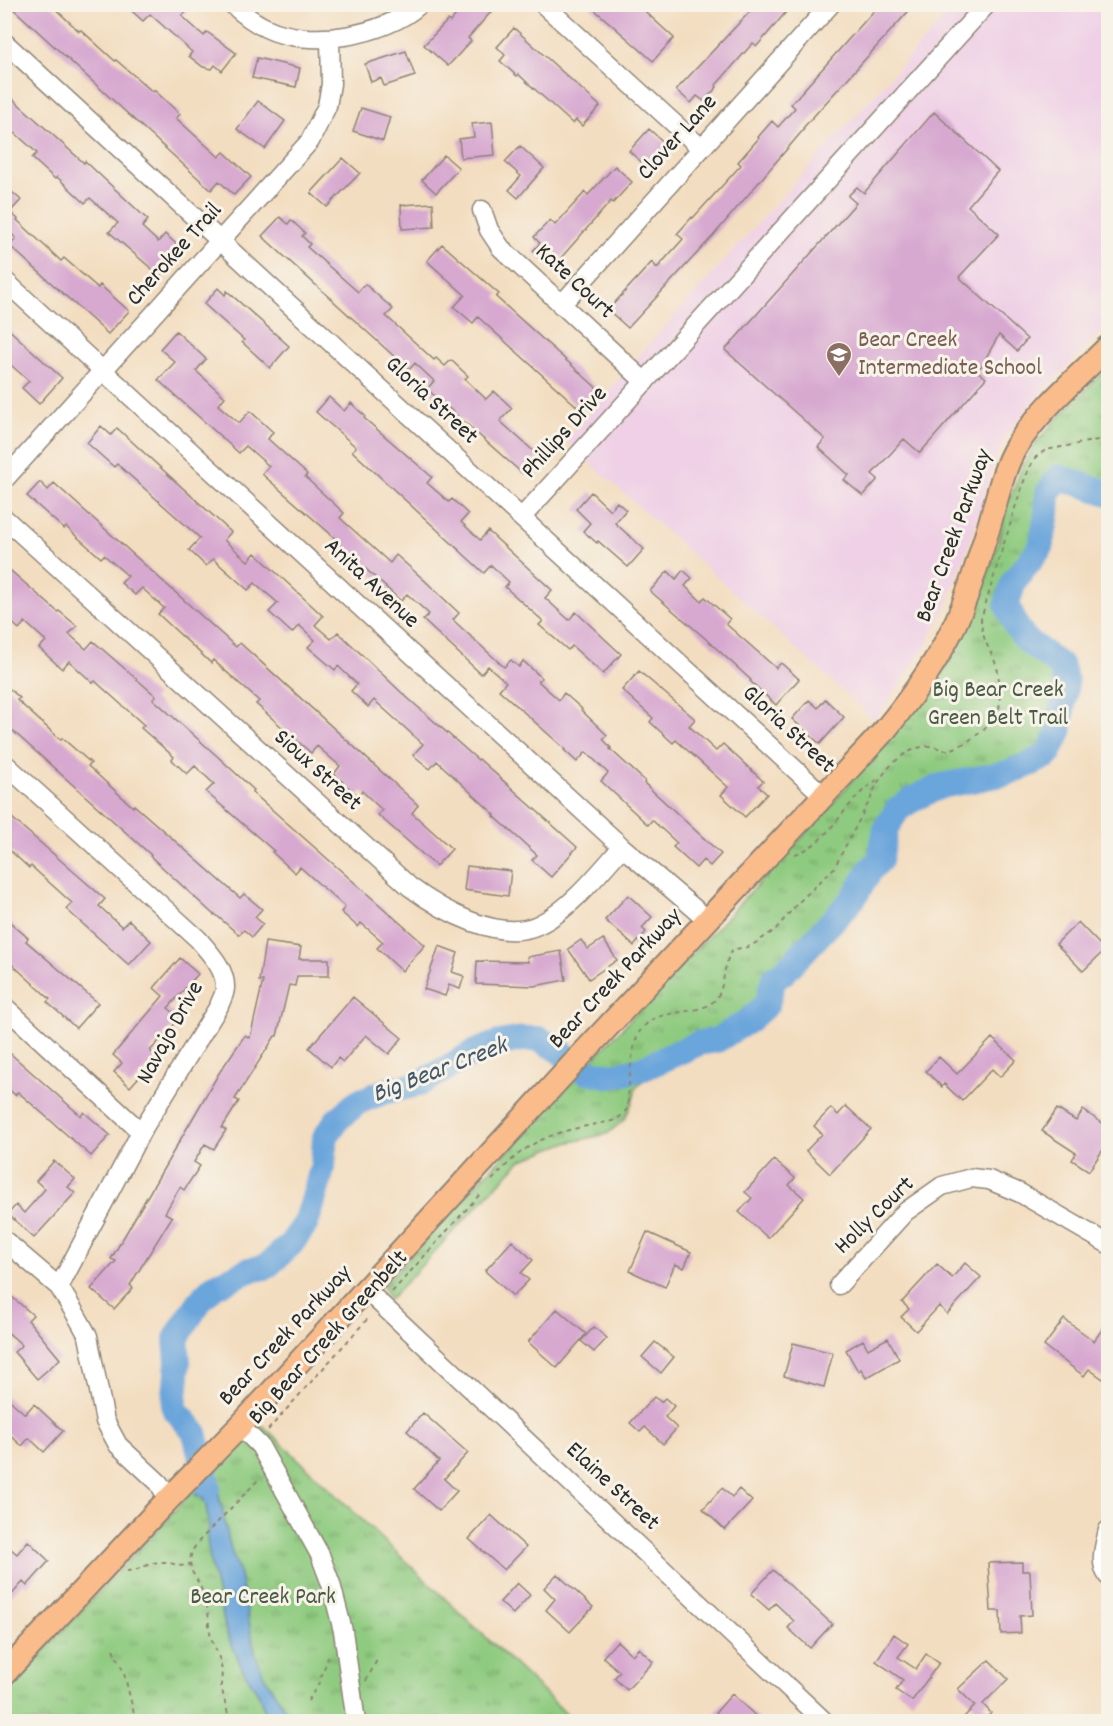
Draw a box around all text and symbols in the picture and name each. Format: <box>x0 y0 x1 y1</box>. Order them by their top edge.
street label: Clover Lane <box>630 87 726 189</box>
street label: Cherokee Trail <box>119 195 231 314</box>
street label: Kate Court <box>527 236 621 328</box>
place label: Bear Creek Intermediate School <box>858 324 1042 386</box>
school or university icon: Bear Creek Intermediate School <box>824 340 854 378</box>
street label: Gloria Street <box>377 349 485 453</box>
street label: Phillips Drive <box>514 379 616 487</box>
street label: Bear Creek Parkway <box>908 443 1003 627</box>
street label: Anita Avenue <box>316 531 426 637</box>
park label: Big Bear Creek Green Belt Trail <box>928 674 1069 736</box>
street label: Gloria Street <box>734 678 842 782</box>
street label: Sioux Street <box>265 722 369 820</box>
street label: Bear Creek Parkway <box>541 900 691 1057</box>
street label: Navajo Drive <box>129 975 213 1091</box>
water label: Big Bear Creek <box>367 1027 515 1114</box>
street label: Holly Court <box>827 1169 923 1263</box>
street label: Big Bear Creek Greenbelt <box>241 1243 417 1433</box>
street label: Bear Creek Parkway <box>211 1257 361 1414</box>
street label: Elaine Street <box>557 1434 667 1540</box>
park label: Bear Creek Park <box>190 1581 336 1615</box>

